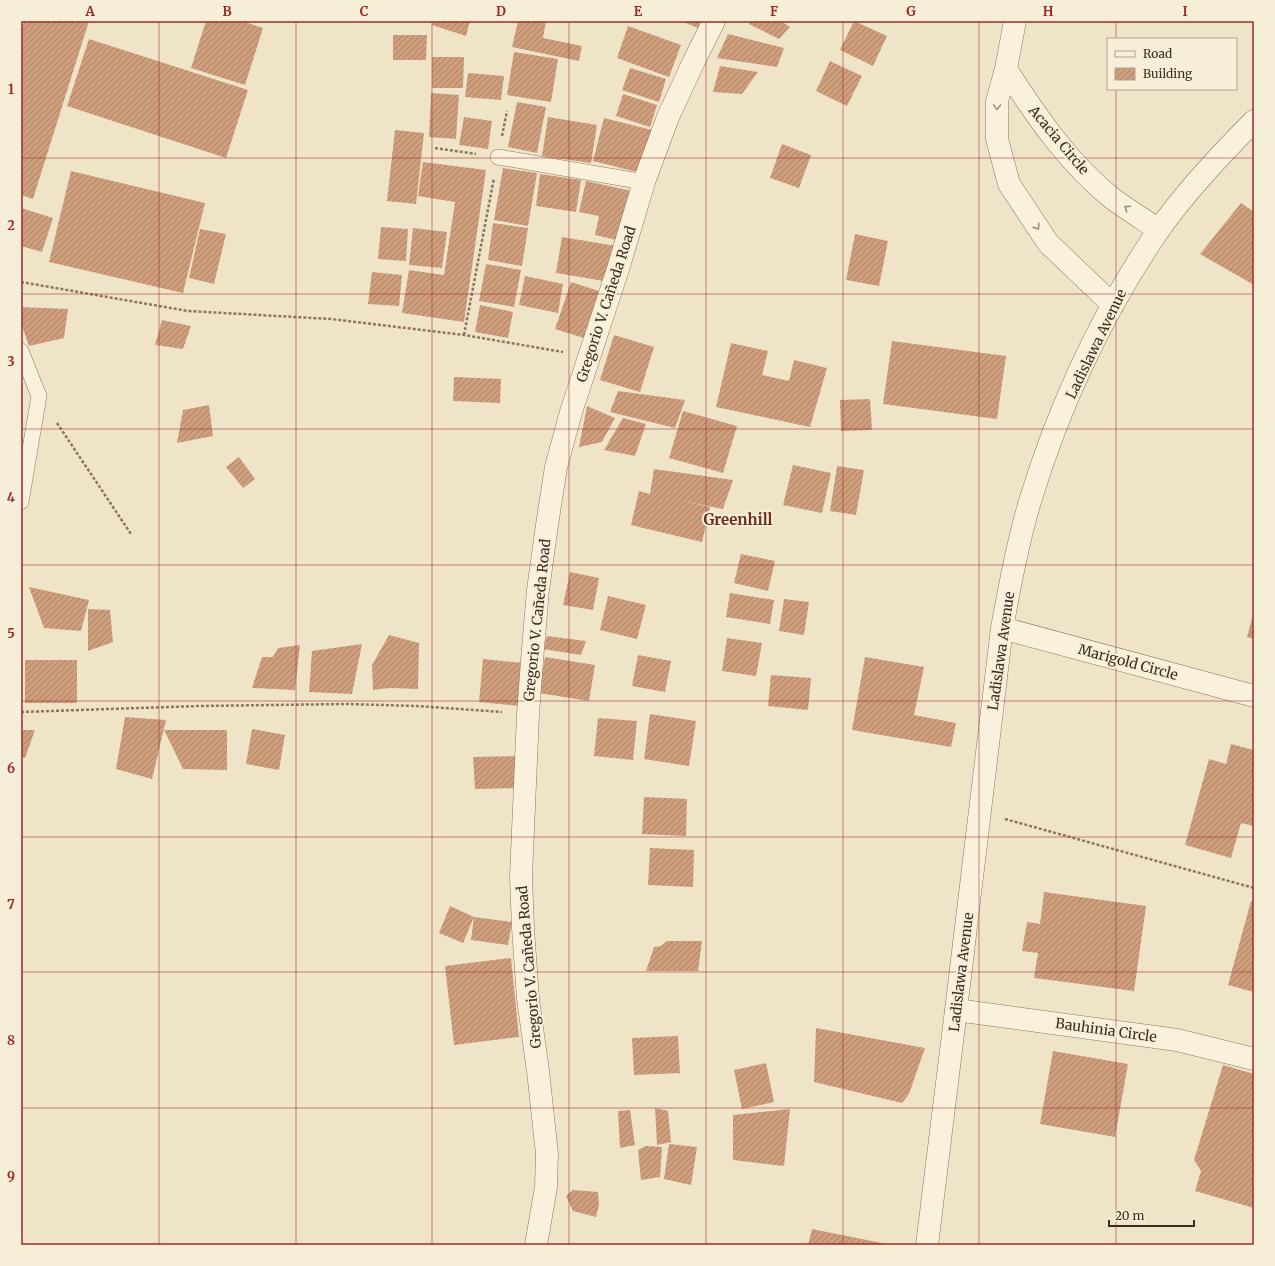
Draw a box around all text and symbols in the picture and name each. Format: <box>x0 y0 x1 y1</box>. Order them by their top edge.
text: A <box>84 3 95 20</box>
text: B <box>222 3 232 20</box>
text: C <box>360 3 369 20</box>
text: D <box>496 3 506 20</box>
text: E <box>634 3 643 20</box>
text: F <box>770 3 778 20</box>
text: G <box>906 3 916 20</box>
text: H <box>1043 3 1054 20</box>
text: I <box>1182 3 1188 20</box>
legend <box>1107 38 1237 90</box>
text: Road <box>1143 46 1172 61</box>
text: Building <box>1143 66 1193 81</box>
text: 1 <box>8 81 14 98</box>
street label: Acacia Circle <box>1024 101 1093 178</box>
one-way arrow <box>993 104 1002 110</box>
one-way arrow <box>1124 205 1131 213</box>
text: 2 <box>7 217 15 234</box>
street label: Gregorio V. Cañeda Road <box>572 223 640 384</box>
one-way arrow <box>1032 223 1040 230</box>
street label: Ladislawa Avenue <box>1062 286 1130 402</box>
text: 3 <box>7 353 15 370</box>
text: 4 <box>7 489 16 506</box>
district label: Greenhill <box>704 510 773 529</box>
street label: Gregorio V. Cañeda Road <box>520 537 555 702</box>
street label: Ladislawa Avenue <box>984 590 1018 712</box>
text: 5 <box>7 625 15 642</box>
street label: Marigold Circle <box>1076 640 1180 684</box>
text: 6 <box>7 760 15 777</box>
street label: Gregorio V. Cañeda Road <box>513 884 545 1049</box>
text: 7 <box>7 896 15 913</box>
street label: Ladislawa Avenue <box>945 911 977 1033</box>
street label: Bauhinia Circle <box>1054 1014 1158 1046</box>
text: 8 <box>7 1032 15 1049</box>
text: 9 <box>7 1168 15 1185</box>
scale bar <box>1109 1202 1194 1228</box>
text: 20 m <box>1115 1208 1144 1223</box>

